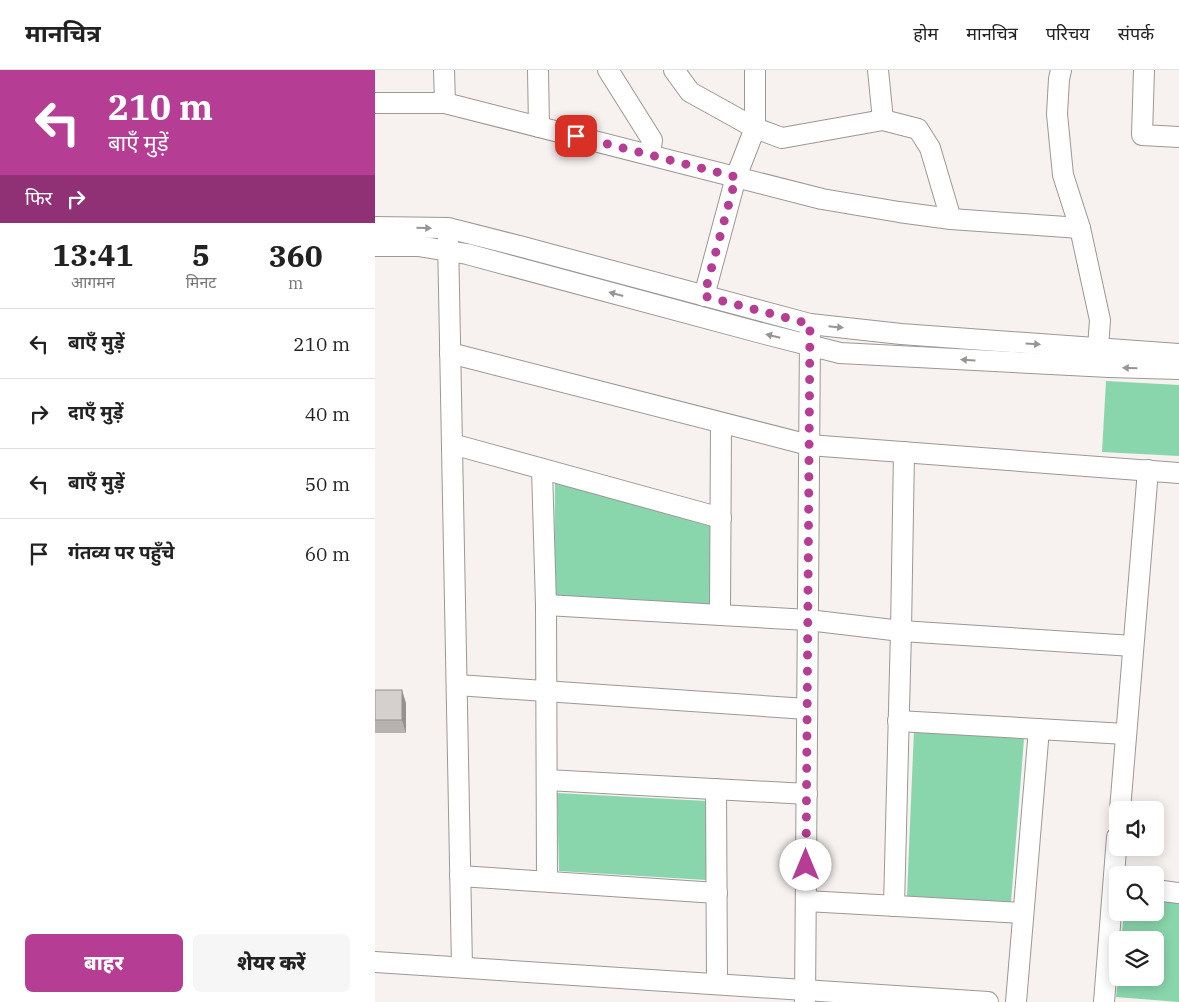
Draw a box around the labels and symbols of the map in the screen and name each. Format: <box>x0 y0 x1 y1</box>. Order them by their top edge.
pin <box>555 115 597 157</box>
one-way arrow <box>416 224 432 232</box>
one-way arrow <box>608 290 623 298</box>
one-way arrow <box>828 323 844 331</box>
one-way arrow <box>765 332 780 340</box>
one-way arrow <box>1025 340 1041 348</box>
one-way arrow <box>960 355 976 363</box>
one-way arrow <box>1122 363 1138 371</box>
position arrow <box>779 838 831 890</box>

